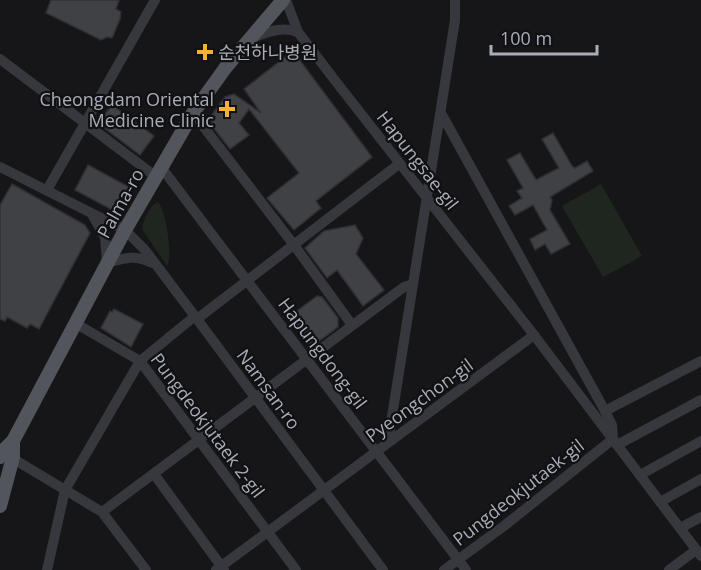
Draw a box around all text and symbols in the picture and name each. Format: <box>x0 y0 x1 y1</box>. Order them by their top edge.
scale bar <box>491 18 598 56</box>
text: 100 m <box>500 26 552 50</box>
place label: 순천하나병원 <box>218 40 317 64</box>
marker: 순천하나병원 <box>196 43 214 61</box>
place label: Cheongdam Oriental Medicine Clinic <box>40 87 214 132</box>
marker: Cheongdam Oriental Medicine Clinic <box>218 100 236 118</box>
street label: Hapungsae-gil <box>372 106 464 214</box>
street label: Palma-ro <box>91 164 149 242</box>
street label: Hapungdong-gil <box>273 292 373 414</box>
street label: Namsan-ro <box>232 344 306 434</box>
street label: Pungdeokjutaek 2-gil <box>146 348 270 502</box>
street label: Pyeongchon-gil <box>360 353 478 447</box>
street label: Pungdeokjutaek-gil <box>447 433 589 551</box>

